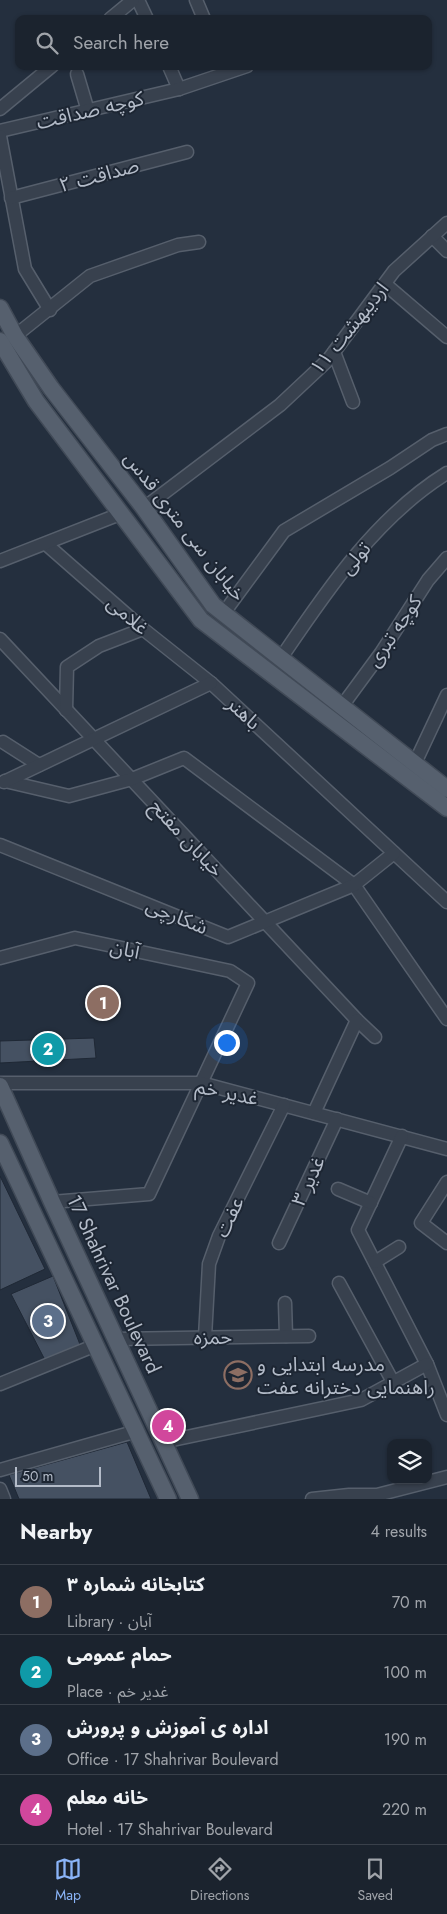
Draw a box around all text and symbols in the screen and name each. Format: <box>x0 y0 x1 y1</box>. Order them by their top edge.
search box <box>15 15 432 70</box>
icon: search <box>33 29 61 57</box>
text: Search here <box>73 29 169 56</box>
street label: کوچه صداقت <box>34 84 147 137</box>
street label: صداقت ۲ <box>56 151 142 200</box>
street label: ۱۱ اردیبهشت <box>303 276 396 381</box>
street label: خیابان سی متری قدس <box>117 445 252 607</box>
street label: تولی <box>333 535 378 581</box>
street label: غلامی <box>100 589 155 642</box>
street label: کوچه تبری <box>360 589 430 673</box>
street label: باهنر <box>219 689 267 737</box>
street label: خیابان مفتح <box>143 793 230 884</box>
street label: شکارچی <box>141 891 212 942</box>
street label: آبان <box>107 932 144 967</box>
pin: 1 <box>87 984 119 1022</box>
pin: 2 <box>32 1030 64 1068</box>
your location <box>214 1030 240 1056</box>
street label: غدیر خم <box>193 1072 261 1113</box>
street label: غدیر ۳ <box>284 1151 333 1211</box>
street label: 17 Shahrivar Boulevard <box>59 1190 168 1378</box>
street label: عفت <box>207 1192 251 1242</box>
pin: 3 <box>32 1302 64 1340</box>
street label: حمزه <box>193 1323 233 1352</box>
place label: مدرسه ابتدایی و راهنمایی دخترانه عفت <box>257 1350 435 1402</box>
school or university icon: مدرسه ابتدایی و راهنمایی دخترانه عفت <box>223 1360 253 1390</box>
pin: 4 <box>152 1407 184 1445</box>
map controls <box>387 1439 432 1484</box>
button: layers <box>387 1439 432 1484</box>
scale bar <box>15 1464 101 1487</box>
text: 50 m <box>22 1466 53 1486</box>
text: Nearby <box>20 1517 92 1547</box>
text: 4 results <box>371 1520 427 1543</box>
text: کتابخانه شماره ۳ <box>67 1571 205 1598</box>
text: 1 <box>32 1591 40 1614</box>
text: 70 m <box>392 1591 427 1614</box>
text: Library · آبان <box>67 1610 152 1633</box>
text: حمام عمومی <box>67 1641 172 1668</box>
text: 2 <box>31 1661 41 1684</box>
text: 100 m <box>383 1661 427 1684</box>
text: Place · غدیر خم <box>67 1680 168 1703</box>
text: اداره ی آموزش و پرورش <box>67 1714 268 1741</box>
text: 3 <box>31 1728 41 1751</box>
text: 190 m <box>384 1728 427 1751</box>
text: Office · 17 Shahrivar Boulevard <box>67 1748 279 1771</box>
text: خانه معلم <box>67 1784 148 1811</box>
text: 4 <box>30 1798 42 1821</box>
text: 220 m <box>382 1798 427 1821</box>
text: Hotel · 17 Shahrivar Boulevard <box>67 1818 273 1841</box>
tab: Map <box>54 1855 82 1905</box>
tab: Directions <box>190 1855 249 1905</box>
tab: Saved <box>357 1855 393 1905</box>

